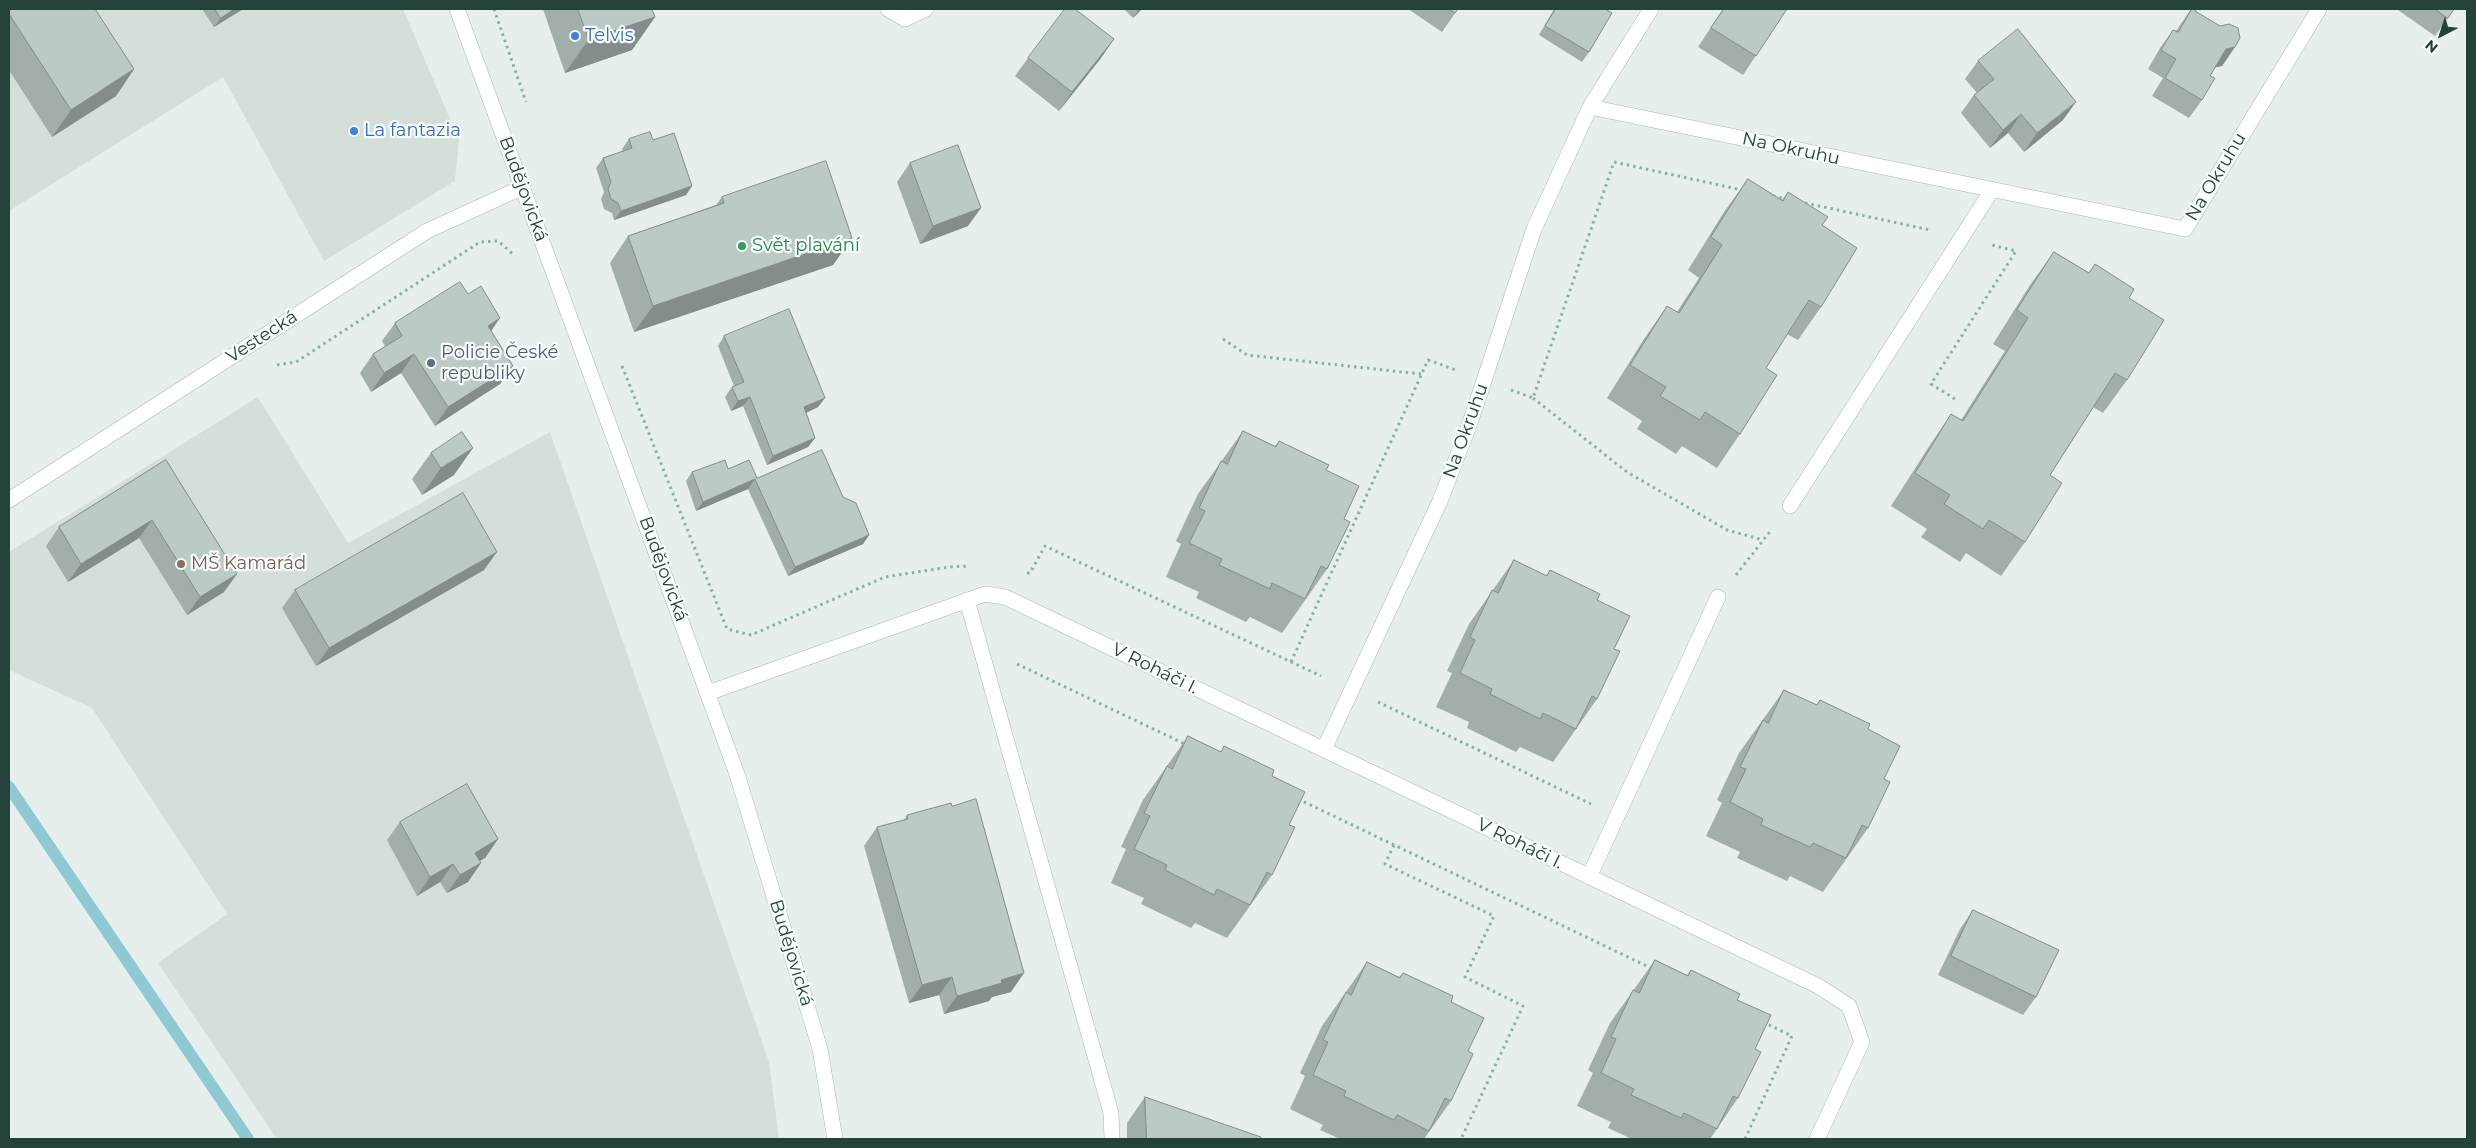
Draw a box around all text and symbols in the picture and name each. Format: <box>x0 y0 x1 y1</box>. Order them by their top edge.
north arrow <box>2416 10 2466 60</box>
place label: Telvis <box>585 25 633 47</box>
marker: Telvis <box>569 30 581 42</box>
text: N <box>2421 36 2441 57</box>
place label: La fantazia <box>364 120 461 142</box>
marker: La fantazia <box>348 125 360 137</box>
street label: Na Okruhu <box>1740 128 1842 170</box>
street label: Na Okruhu <box>2181 129 2251 225</box>
street label: Budějovická <box>494 133 552 245</box>
place label: Svět plavání <box>752 235 860 257</box>
marker: Svět plavání <box>736 240 748 252</box>
street label: Vestecká <box>222 306 302 368</box>
place label: Policie České republiky <box>441 342 558 384</box>
marker: Policie České republiky <box>425 357 437 369</box>
street label: Na Okruhu <box>1439 381 1493 481</box>
street label: Budějovická <box>634 513 692 625</box>
place label: MŠ Kamarád <box>191 553 306 575</box>
marker: MŠ Kamarád <box>175 558 187 570</box>
street label: V Roháči I. <box>1108 639 1202 699</box>
street label: V Roháči I. <box>1473 814 1567 874</box>
street label: Budějovická <box>765 897 817 1009</box>

